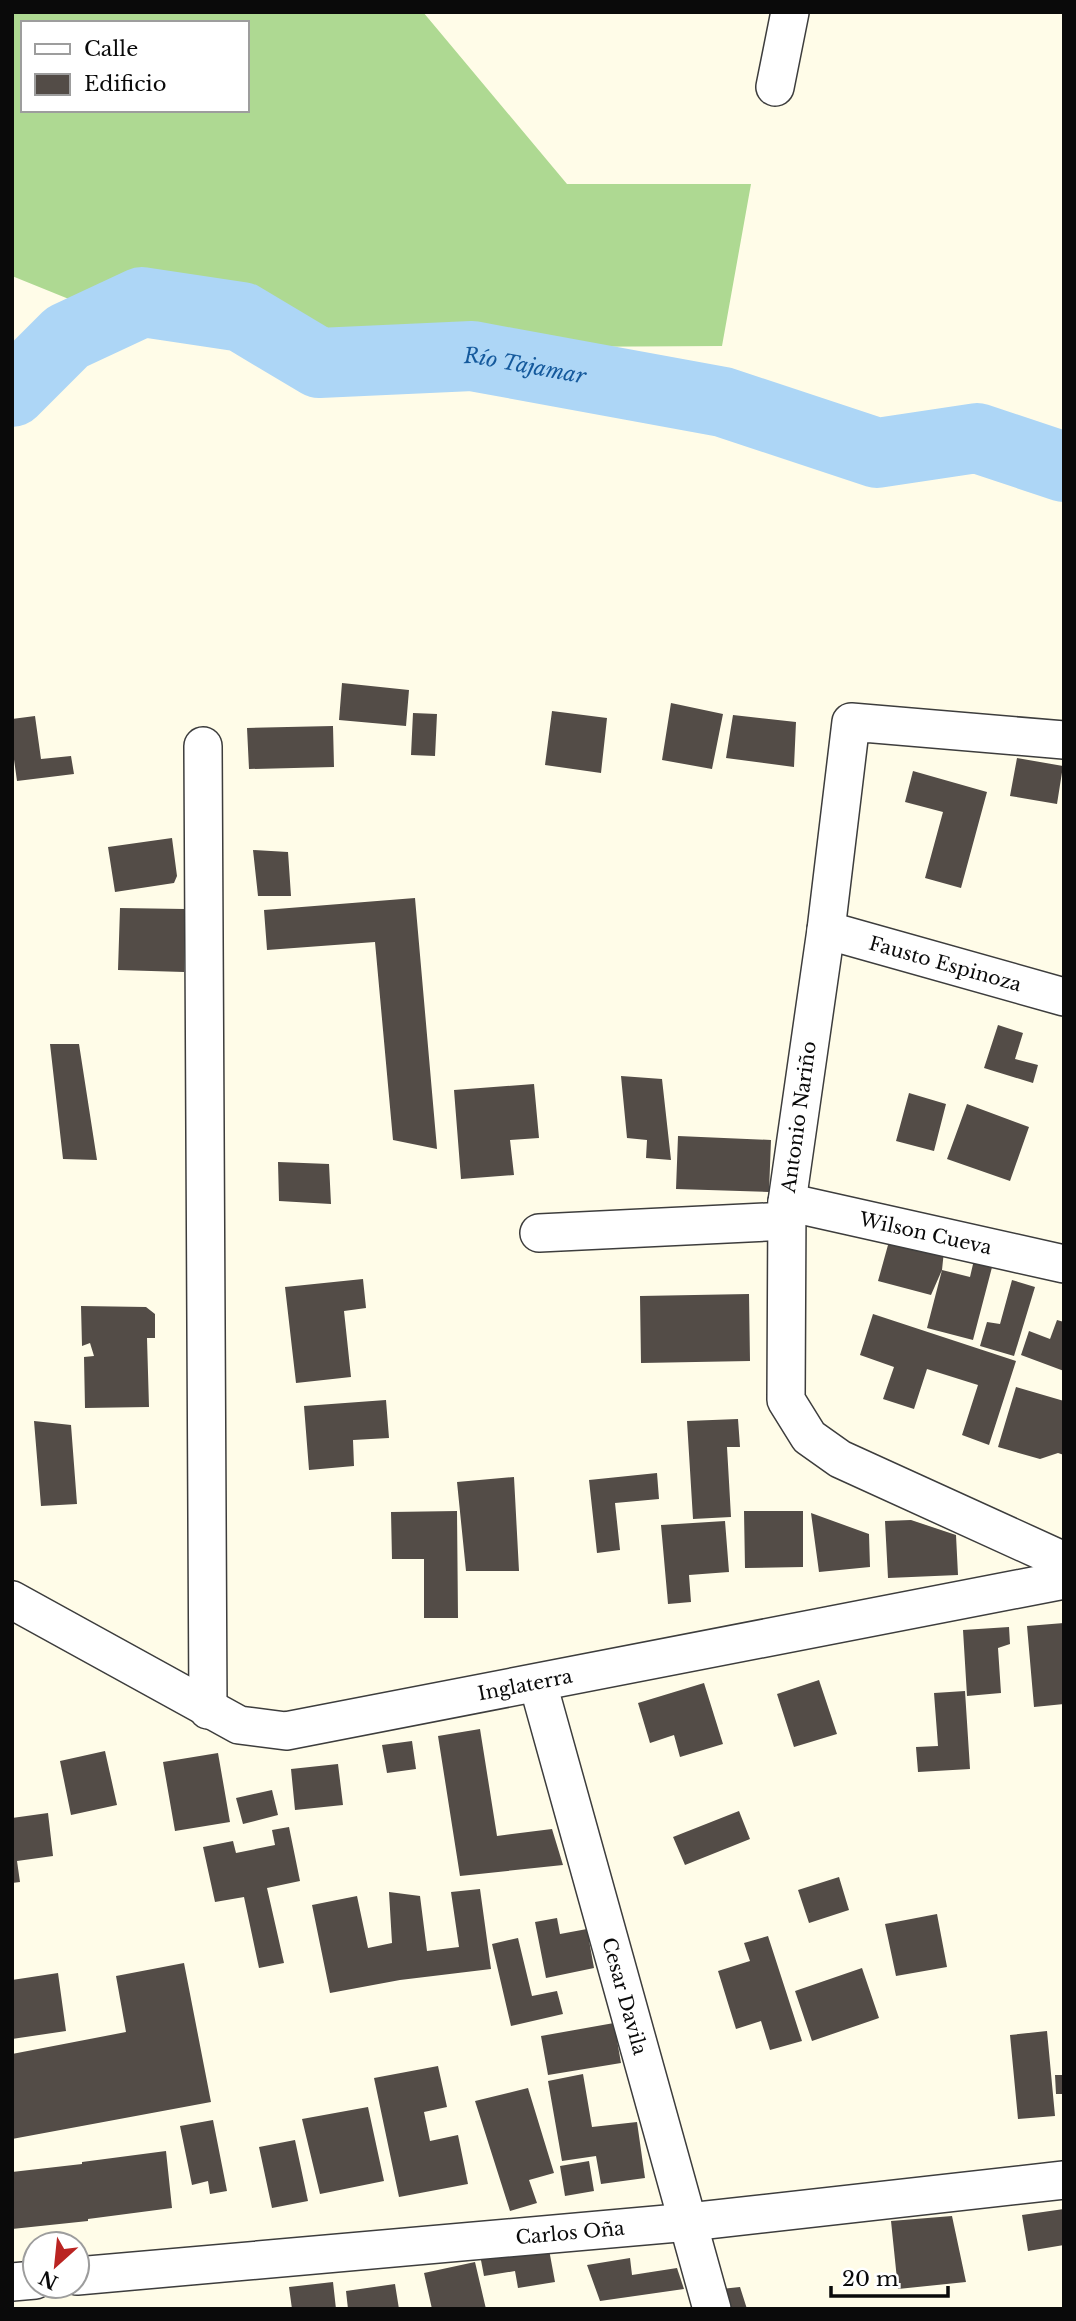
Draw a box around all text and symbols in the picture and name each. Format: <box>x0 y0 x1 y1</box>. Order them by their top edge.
legend <box>21 21 248 112</box>
text: Calle <box>84 36 138 62</box>
text: Edificio <box>84 71 166 97</box>
water label: Río Tajamar <box>462 343 589 390</box>
street label: Fausto Espinoza <box>866 931 1025 996</box>
street label: Antonio Nariño <box>777 1040 821 1195</box>
street label: Wilson Cueva <box>856 1207 994 1259</box>
street label: Inglaterra <box>476 1664 575 1705</box>
street label: Cesar Davila <box>598 1935 652 2058</box>
street label: Carlos Oña <box>515 2216 626 2249</box>
north arrow <box>21 2230 91 2300</box>
scale bar <box>831 2254 948 2298</box>
text: N <box>35 2265 62 2294</box>
text: 20 m <box>842 2266 899 2292</box>

